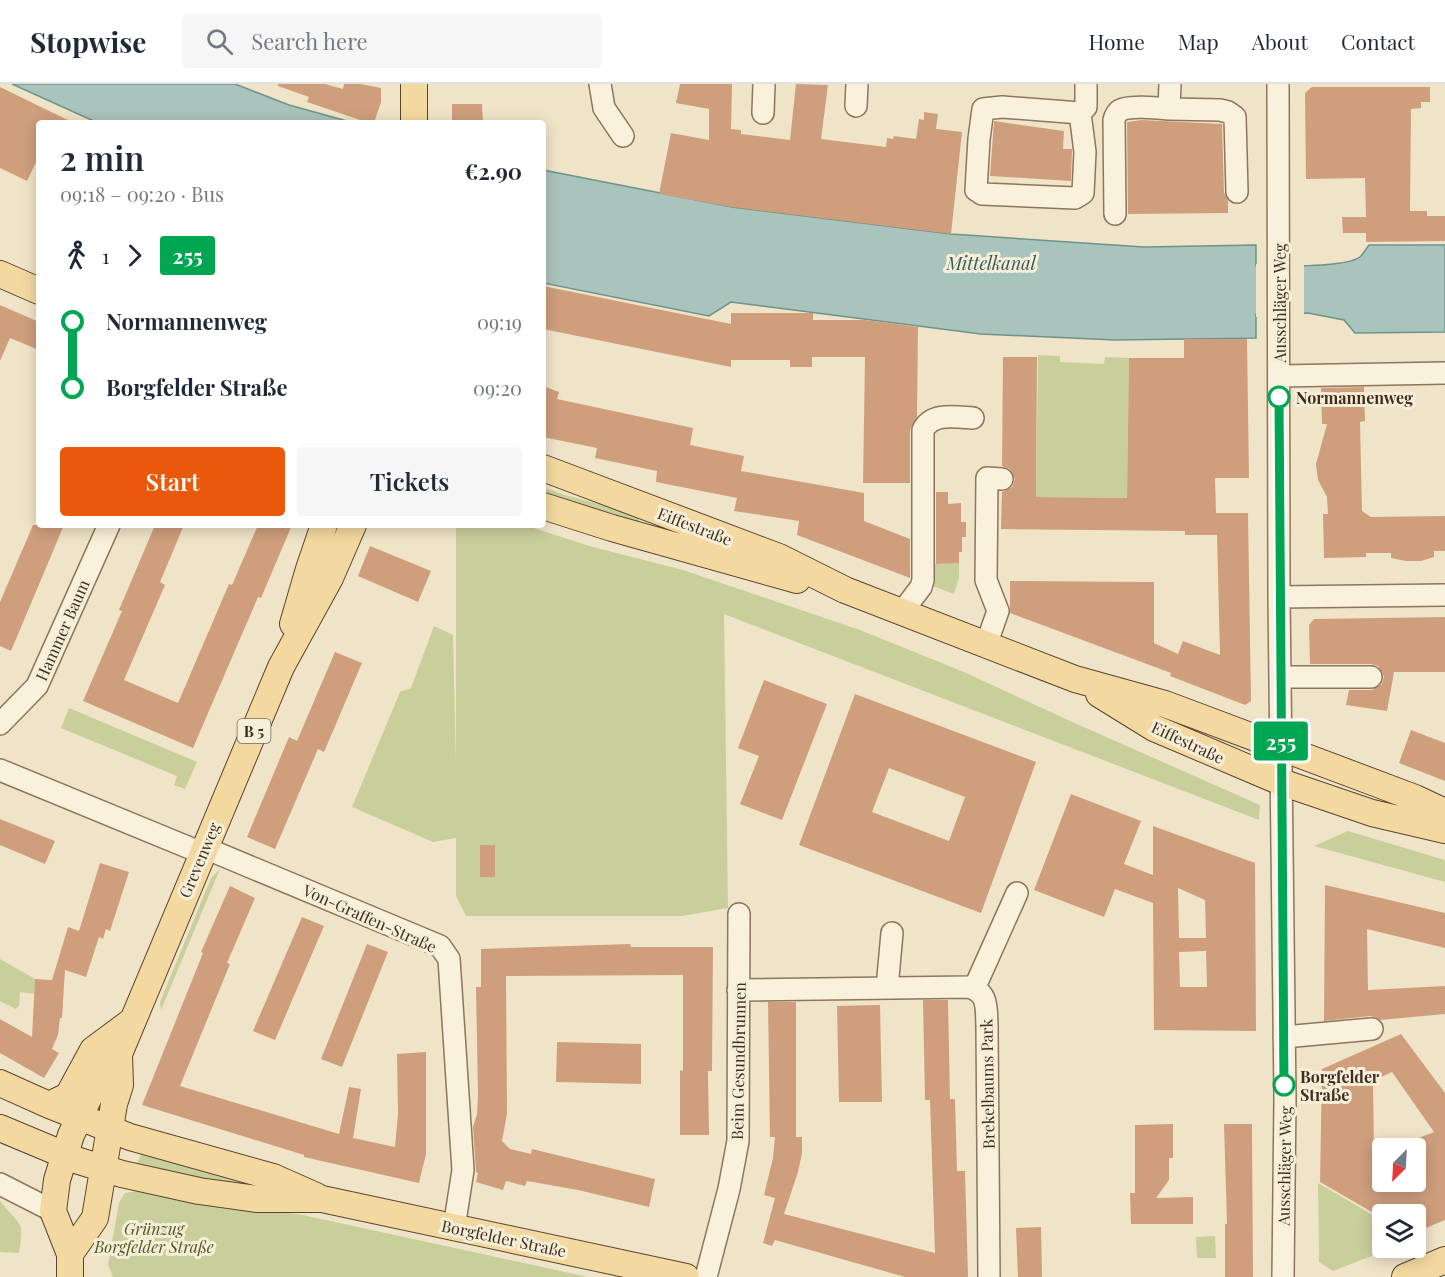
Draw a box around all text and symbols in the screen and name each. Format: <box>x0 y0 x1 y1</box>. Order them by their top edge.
search box <box>182 14 602 68</box>
text: Stopwise <box>30 23 146 60</box>
icon: search <box>203 25 236 58</box>
text: Search here <box>251 26 368 56</box>
text: Home <box>1089 27 1145 55</box>
text: Map <box>1178 27 1219 55</box>
text: About <box>1252 27 1308 55</box>
text: Contact <box>1341 27 1415 55</box>
text: 2 min <box>60 135 144 179</box>
text: €2.90 <box>464 156 522 186</box>
text: 09:18 – 09:20 · Bus <box>60 180 224 207</box>
icon: walk <box>60 239 93 272</box>
icon: forward <box>118 239 151 272</box>
text: 255 <box>172 241 203 269</box>
text: 1 <box>102 242 109 269</box>
street label: Ausschläger Weg <box>1269 243 1290 364</box>
water label: Mittelkanal <box>945 251 1037 275</box>
text: Normannenweg <box>106 306 267 336</box>
text: 09:19 <box>477 308 522 335</box>
text: Borgfelder Straße <box>106 372 288 402</box>
text: 09:20 <box>473 374 522 401</box>
marker: Normannenweg <box>1268 386 1290 408</box>
place label: Normannenweg <box>1296 387 1413 408</box>
button: Start <box>60 447 285 516</box>
button: Tickets <box>297 447 522 516</box>
street label: Eiffestraße <box>655 502 735 550</box>
street label: Hammer Baum <box>30 576 94 684</box>
street label: Eiffestraße <box>1148 716 1228 768</box>
road number: B 5 <box>238 719 270 743</box>
line badge: 255 <box>1246 722 1316 760</box>
text: 255 <box>1266 727 1296 755</box>
street label: Grevenweg <box>174 819 225 901</box>
street label: Von-Graffen-Straße <box>299 879 440 957</box>
street label: Beim Gesundbrunnen <box>726 982 750 1140</box>
street label: Brekelbaums Park <box>975 1019 999 1149</box>
place label: Borgfelder Straße <box>1300 1066 1380 1105</box>
marker: Borgfelder Straße <box>1273 1074 1295 1096</box>
street label: Ausschläger Weg <box>1272 1106 1296 1227</box>
north arrow <box>1372 1138 1426 1192</box>
map controls <box>1372 1138 1426 1258</box>
button: layers <box>1372 1204 1426 1258</box>
street label: Borgfelder Straße <box>440 1215 568 1261</box>
park label: Grünzug Borgfelder Straße <box>93 1218 214 1257</box>

